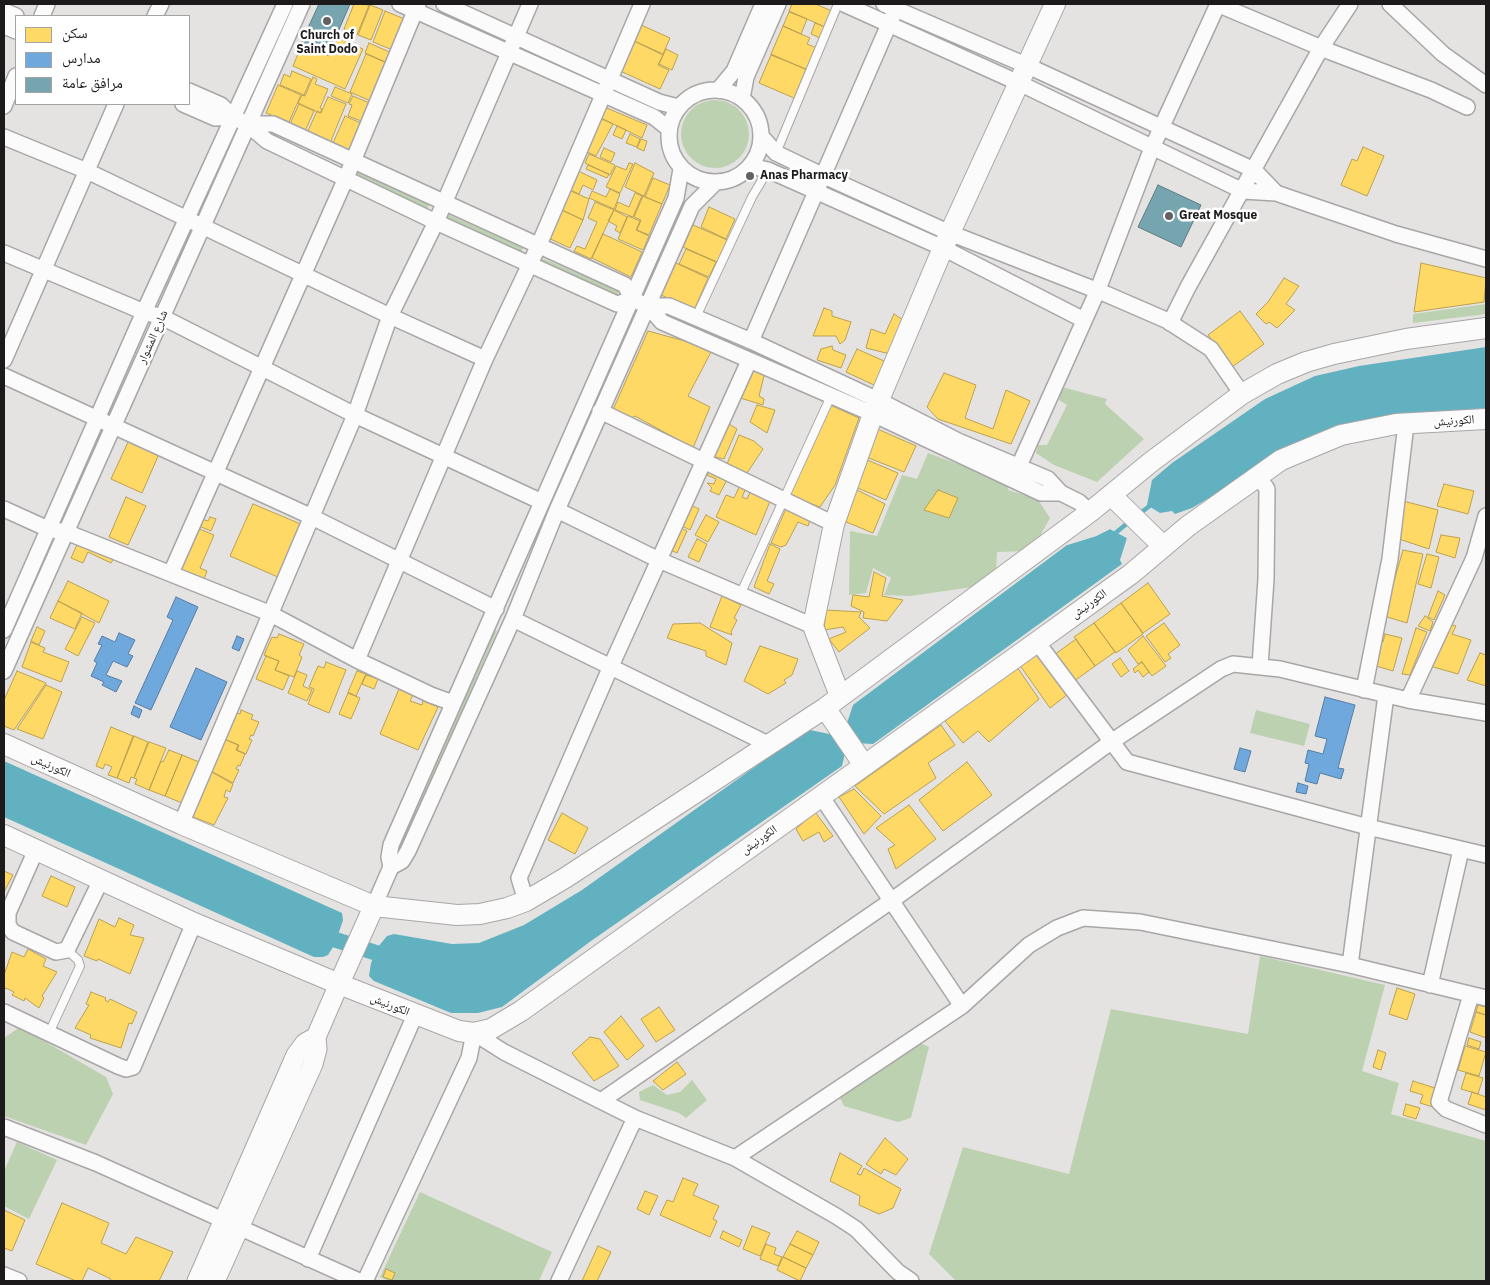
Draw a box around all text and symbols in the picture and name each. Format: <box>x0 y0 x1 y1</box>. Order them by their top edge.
legend <box>15 15 190 105</box>
marker: Church of Saint Dodo <box>321 15 333 27</box>
text: سكن <box>62 23 88 42</box>
place label: Church of Saint Dodo <box>296 29 358 57</box>
text: مدارس <box>62 48 101 67</box>
text: مرافق عامة <box>62 73 123 92</box>
place label: Anas Pharmacy <box>760 169 848 183</box>
marker: Anas Pharmacy <box>744 170 756 182</box>
place label: Great Mosque <box>1179 209 1257 223</box>
marker: Great Mosque <box>1163 210 1175 222</box>
street label: شارع المشوار <box>135 308 171 366</box>
street label: الكورنيش <box>1433 412 1475 430</box>
street label: الكورنيش <box>1068 586 1110 622</box>
street label: الكورنيش <box>29 751 73 781</box>
street label: الكورنيش <box>738 822 780 858</box>
street label: الكورنيش <box>368 991 412 1019</box>

